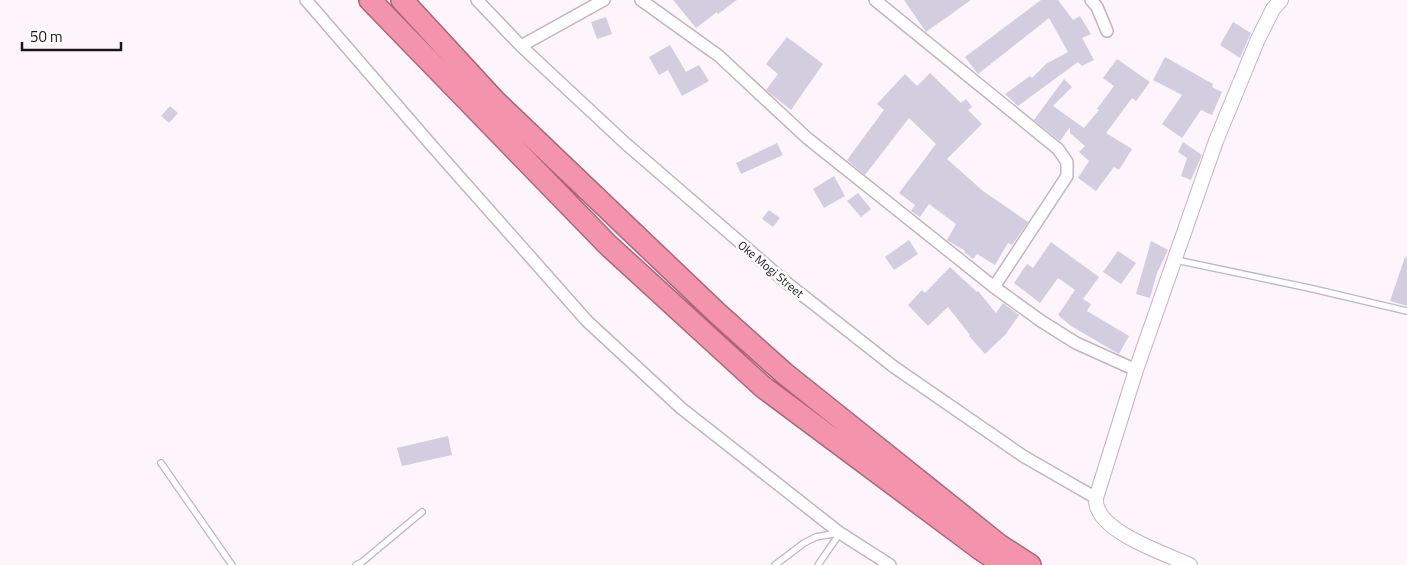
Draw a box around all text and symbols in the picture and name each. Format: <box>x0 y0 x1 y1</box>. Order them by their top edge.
scale bar <box>22 20 121 52</box>
text: 50 m <box>30 25 63 48</box>
street label: Oke Mogi Street <box>734 236 809 303</box>

